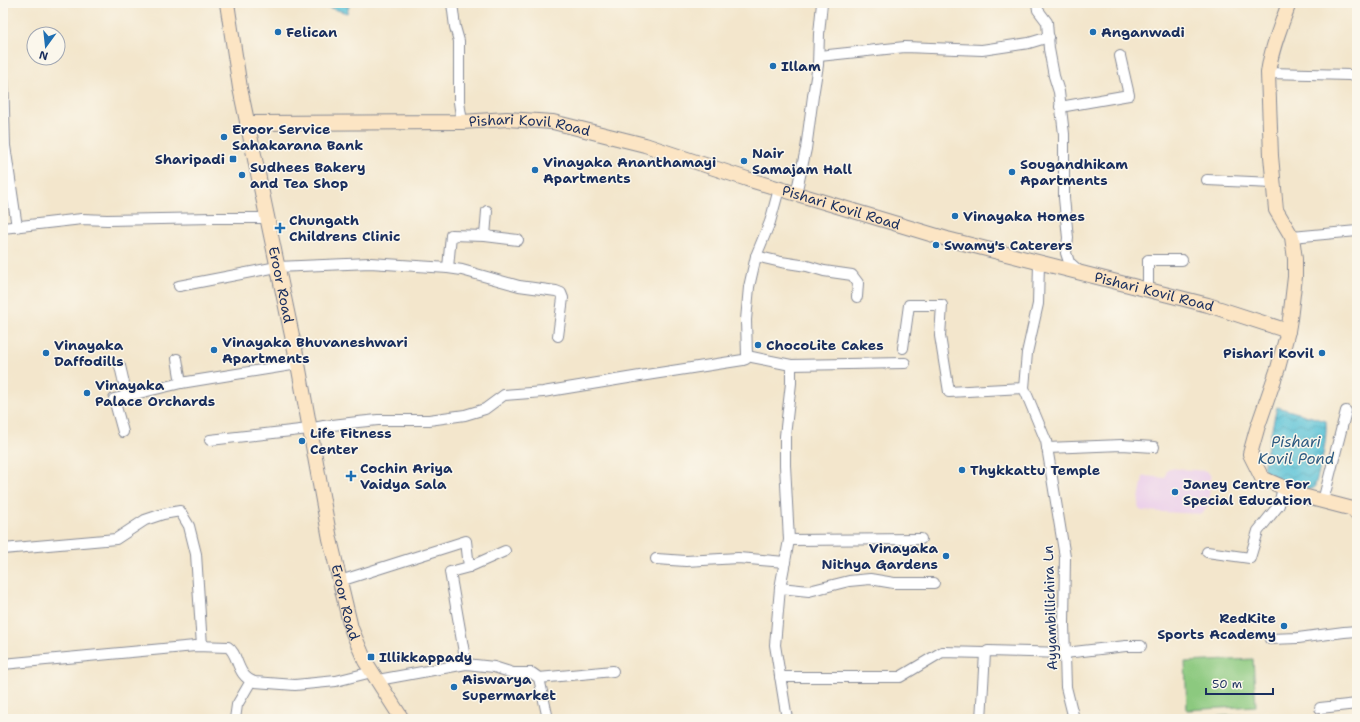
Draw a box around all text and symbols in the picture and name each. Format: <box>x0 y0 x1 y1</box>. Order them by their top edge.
place label: Felican <box>286 23 337 41</box>
place label: Anganwadi <box>1101 23 1185 41</box>
north arrow <box>26 26 66 66</box>
marker: Felican <box>273 27 283 37</box>
marker: Anganwadi <box>1088 27 1098 37</box>
text: N <box>37 47 50 64</box>
place label: Illam <box>781 57 821 75</box>
marker: Illam <box>768 61 778 71</box>
street label: Pishari Kovil Road <box>468 110 592 140</box>
place label: Eroor Service Sahakarana Bank <box>232 120 363 154</box>
marker: Eroor Service Sahakarana Bank <box>219 132 229 142</box>
place label: Nair Samajam Hall <box>752 144 852 178</box>
place label: Sharipadi <box>155 150 225 168</box>
place label: Vinayaka Ananthamayi Apartments <box>543 153 716 187</box>
marker: Sharipadi <box>228 154 238 164</box>
place label: Sougandhikam Apartments <box>1020 155 1128 189</box>
marker: Nair Samajam Hall <box>739 156 749 166</box>
place label: Sudhees Bakery and Tea Shop <box>250 158 366 192</box>
marker: Vinayaka Ananthamayi Apartments <box>530 165 540 175</box>
marker: Sougandhikam Apartments <box>1007 167 1017 177</box>
marker: Sudhees Bakery and Tea Shop <box>237 170 247 180</box>
street label: Pishari Kovil Road <box>780 181 903 234</box>
place label: Vinayaka Homes <box>963 207 1085 225</box>
place label: Chungath Childrens Clinic <box>289 211 400 245</box>
marker: Vinayaka Homes <box>950 211 960 221</box>
marker: Chungath Childrens Clinic <box>274 222 286 234</box>
place label: Swamy's Caterers <box>944 236 1072 254</box>
marker: Swamy's Caterers <box>931 240 941 250</box>
street label: Eroor Road <box>265 245 298 325</box>
street label: Pishari Kovil Road <box>1092 268 1216 315</box>
place label: Vinayaka Bhuvaneshwari Apartments <box>222 333 408 367</box>
place label: Vinayaka Daffodills <box>54 336 124 370</box>
place label: ChocoLite Cakes <box>766 336 884 354</box>
marker: ChocoLite Cakes <box>753 340 763 350</box>
place label: Pishari Kovil <box>1223 344 1314 362</box>
marker: Vinayaka Bhuvaneshwari Apartments <box>209 345 219 355</box>
marker: Vinayaka Daffodills <box>41 348 51 358</box>
marker: Pishari Kovil <box>1317 348 1327 358</box>
place label: Vinayaka Palace Orchards <box>95 376 215 410</box>
marker: Vinayaka Palace Orchards <box>82 388 92 398</box>
place label: Life Fitness Center <box>310 424 392 458</box>
water label: Pishari Kovil Pond <box>1258 432 1335 469</box>
marker: Life Fitness Center <box>297 436 307 446</box>
place label: Cochin Ariya Vaidya Sala <box>360 459 453 493</box>
place label: Thykkattu Temple <box>970 461 1100 479</box>
marker: Thykkattu Temple <box>957 465 967 475</box>
marker: Cochin Ariya Vaidya Sala <box>345 470 357 482</box>
place label: Janey Centre For Special Education <box>1183 475 1312 509</box>
marker: Janey Centre For Special Education <box>1170 487 1180 497</box>
place label: Vinayaka Nithya Gardens <box>822 539 938 573</box>
street label: Ayyambillichira Ln <box>1039 545 1061 671</box>
marker: Vinayaka Nithya Gardens <box>941 551 951 561</box>
street label: Eroor Road <box>327 563 364 643</box>
place label: RedKite Sports Academy <box>1157 609 1276 643</box>
marker: RedKite Sports Academy <box>1279 621 1289 631</box>
place label: Illikkappady <box>379 648 472 666</box>
marker: Illikkappady <box>366 652 376 662</box>
place label: Aiswarya Supermarket <box>462 670 556 704</box>
scale bar <box>1206 670 1273 696</box>
text: 50 m <box>1212 676 1242 692</box>
marker: Aiswarya Supermarket <box>449 682 459 692</box>

